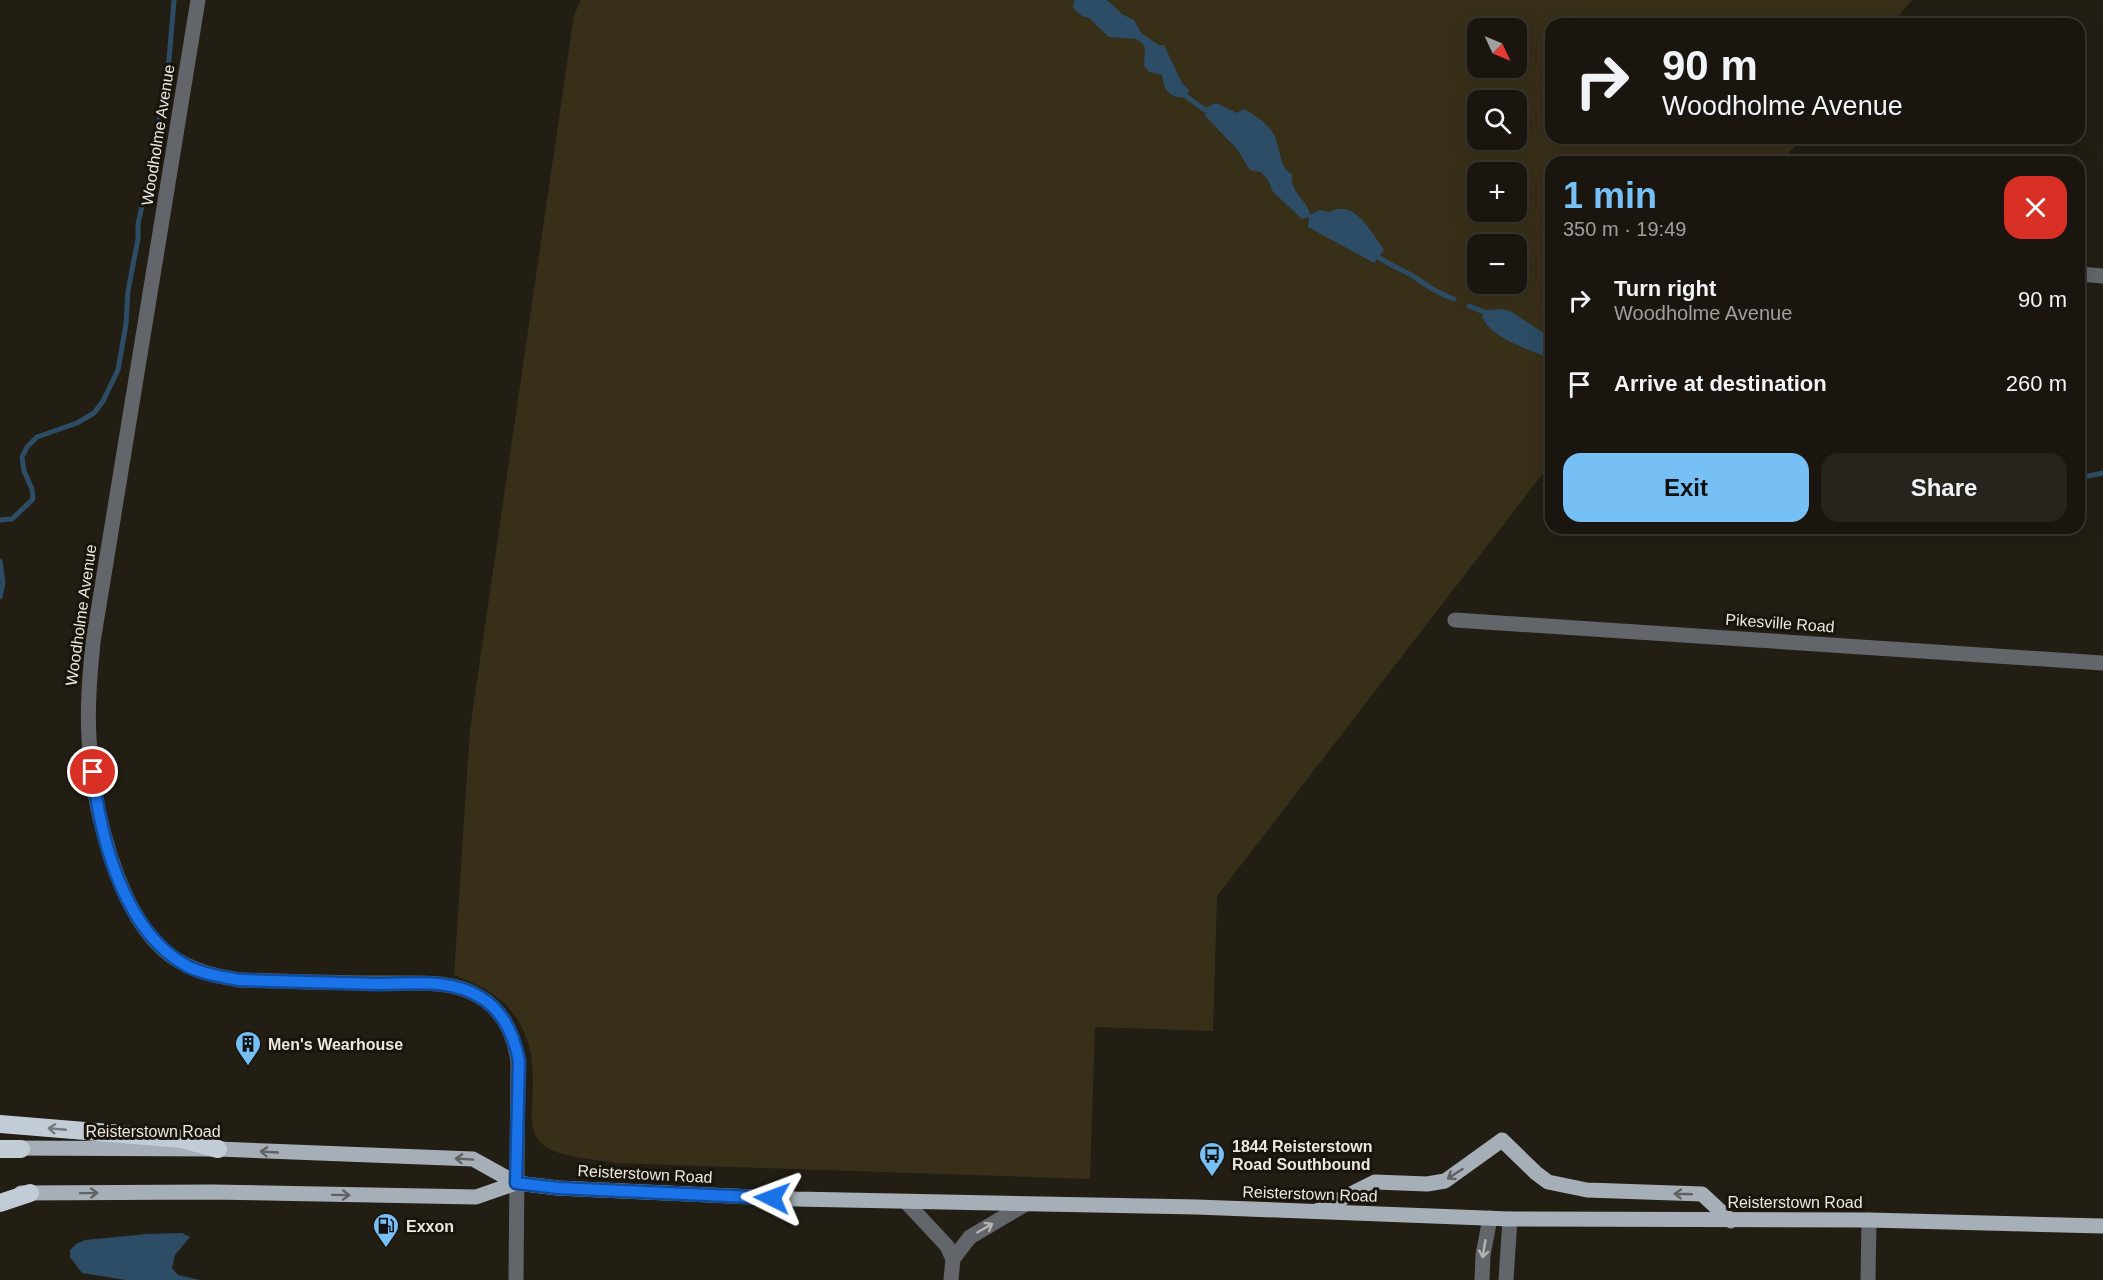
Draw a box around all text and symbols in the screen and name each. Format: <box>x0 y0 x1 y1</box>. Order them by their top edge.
north arrow <box>1467 18 1527 78</box>
map controls <box>1467 18 1527 294</box>
icon: right <box>1563 42 1641 120</box>
text: 90 m <box>1662 42 1758 89</box>
street label: Woodholme Avenue <box>138 63 178 207</box>
button: search <box>1467 90 1527 150</box>
text: Woodholme Avenue <box>1662 91 1903 121</box>
button: + <box>1467 162 1527 222</box>
text: 1 min <box>1563 175 1657 216</box>
button: close <box>2004 176 2067 239</box>
text: 350 m · 19:49 <box>1563 218 1686 240</box>
button: − <box>1467 234 1527 294</box>
text: Turn right <box>1614 276 1716 301</box>
icon: right <box>1563 284 1596 317</box>
text: 90 m <box>2018 287 2067 312</box>
text: Woodholme Avenue <box>1614 302 1792 324</box>
icon: arrive <box>1563 368 1596 401</box>
text: Arrive at destination <box>1614 371 1827 396</box>
text: 260 m <box>2006 371 2067 396</box>
button: Exit <box>1563 453 1809 522</box>
button: Share <box>1821 453 2067 522</box>
street label: Woodholme Avenue <box>63 543 99 687</box>
street label: Pikesville Road <box>1725 611 1835 635</box>
pin <box>67 746 118 797</box>
icon: arrive <box>76 755 109 788</box>
building icon: Men's Wearhouse <box>233 1029 263 1067</box>
place label: Men's Wearhouse <box>268 1036 403 1053</box>
one-way arrow <box>47 1123 67 1134</box>
street label: Reisterstown Road <box>85 1123 221 1140</box>
place label: 1844 Reisterstown Road Southbound <box>1232 1138 1373 1173</box>
bus stop icon: 1844 Reisterstown Road Southbound <box>1197 1140 1227 1178</box>
one-way arrow <box>260 1146 280 1157</box>
one-way arrow <box>454 1154 474 1165</box>
street label: Reisterstown Road <box>577 1162 713 1186</box>
position arrow <box>740 1166 804 1230</box>
one-way arrow <box>1447 1168 1464 1180</box>
street label: Reisterstown Road <box>1242 1183 1378 1205</box>
one-way arrow <box>78 1187 98 1199</box>
one-way arrow <box>1673 1188 1693 1199</box>
one-way arrow <box>331 1189 351 1201</box>
street label: Reisterstown Road <box>1727 1194 1863 1211</box>
fuel station icon: Exxon <box>371 1211 401 1249</box>
place label: Exxon <box>406 1218 454 1235</box>
one-way arrow <box>976 1221 993 1233</box>
one-way arrow <box>1479 1238 1490 1258</box>

